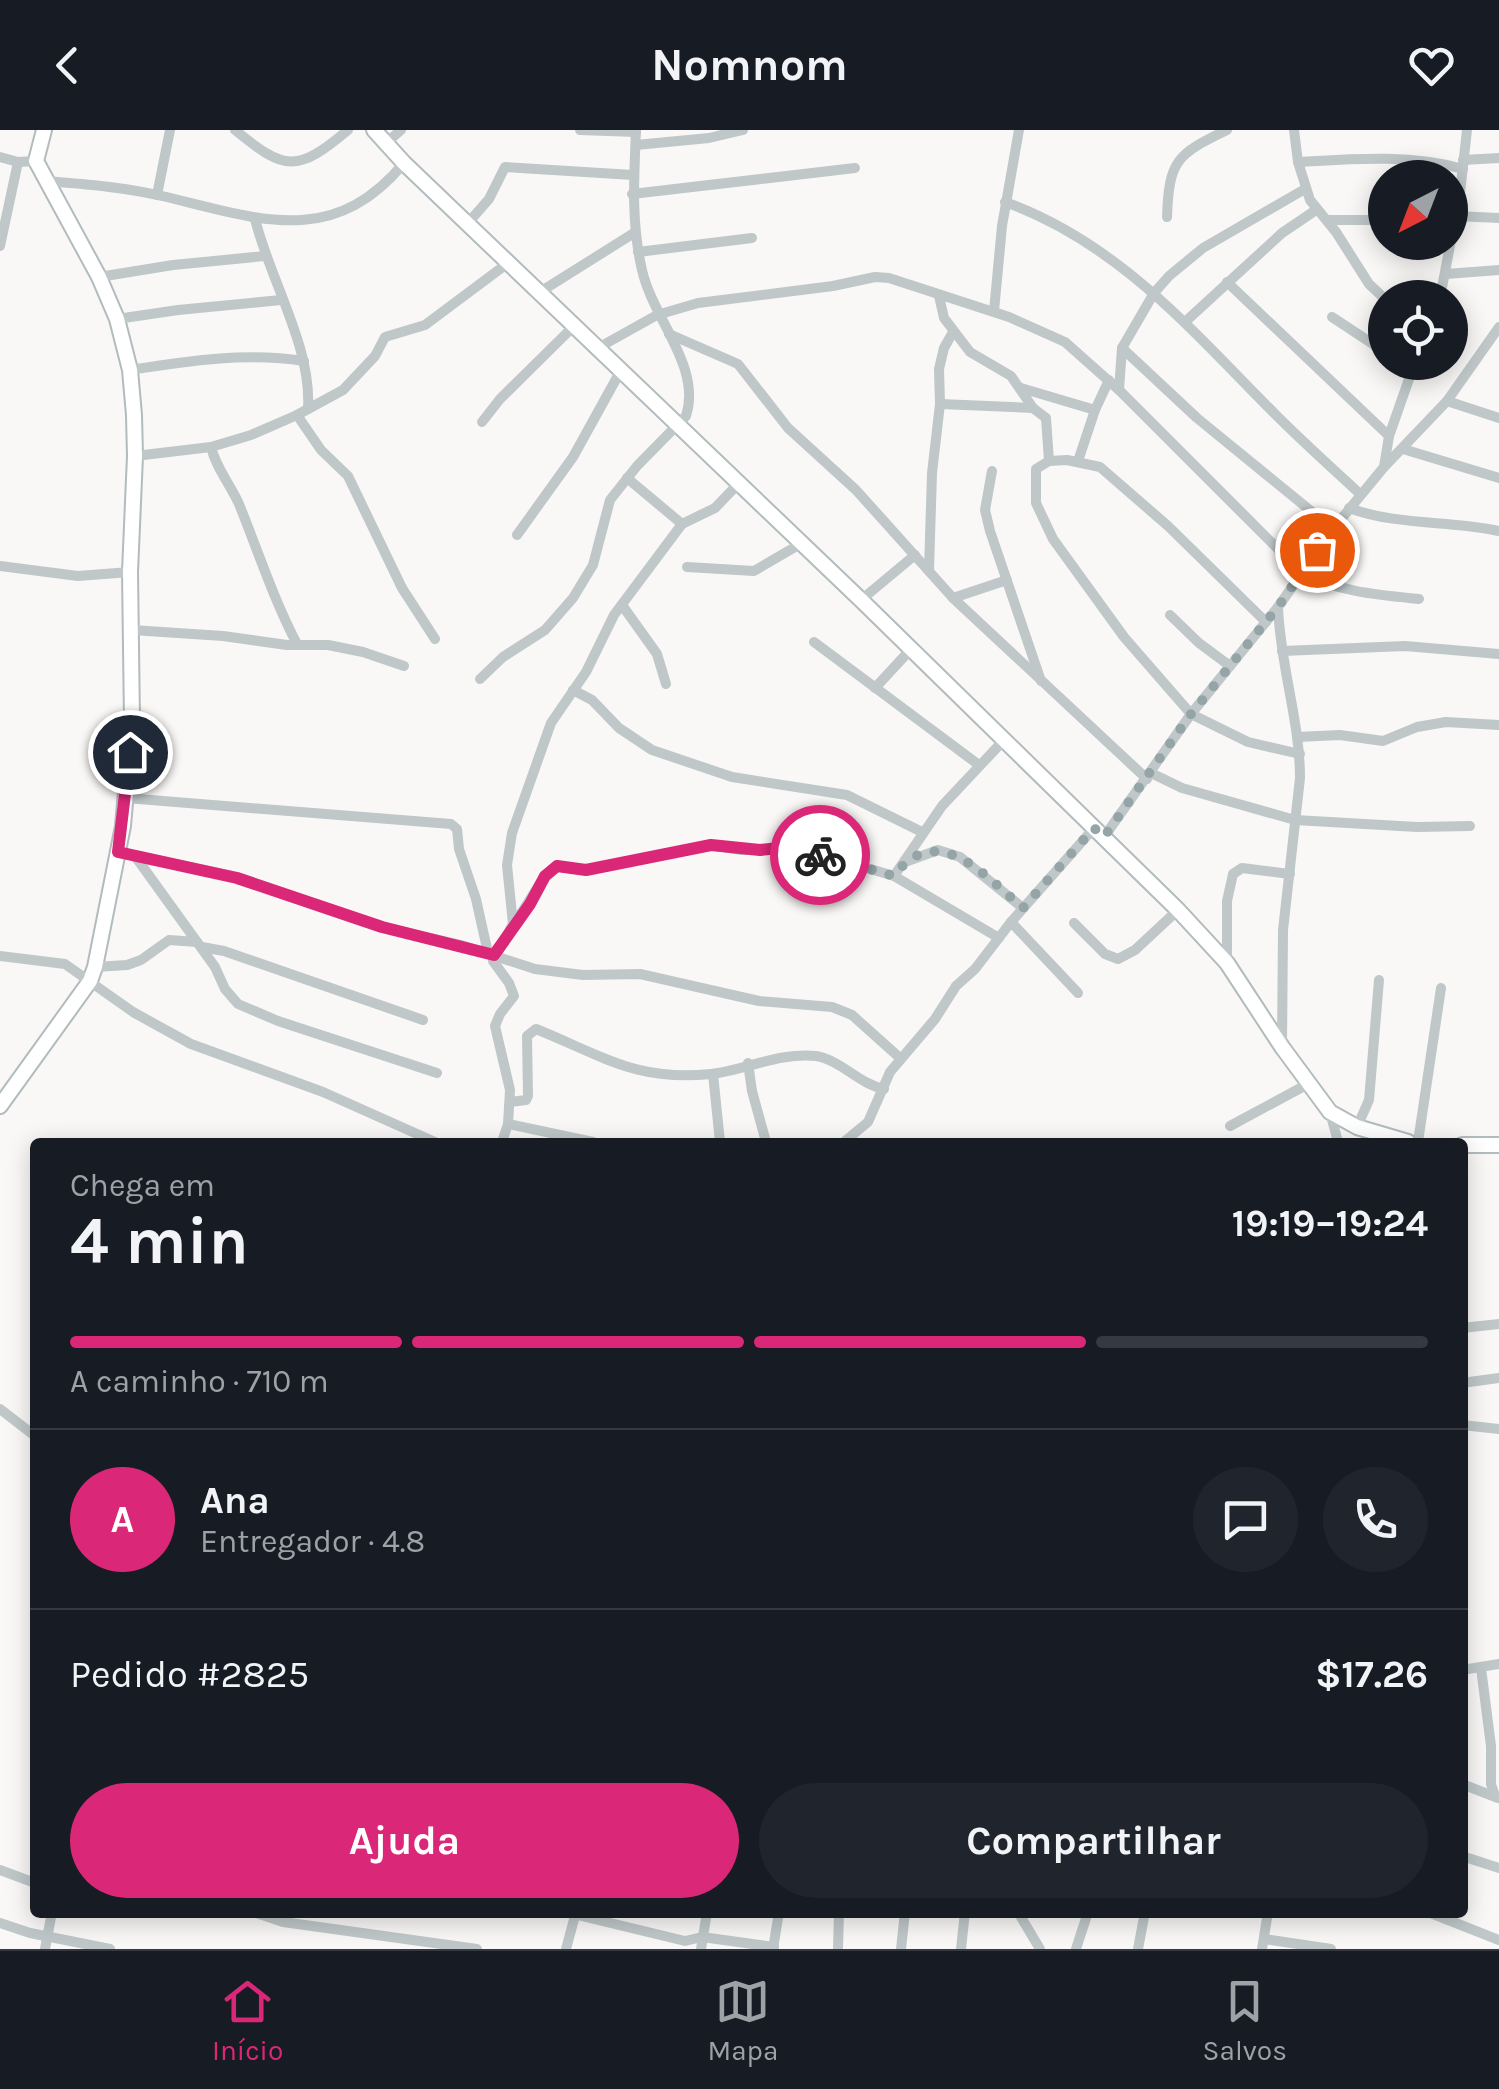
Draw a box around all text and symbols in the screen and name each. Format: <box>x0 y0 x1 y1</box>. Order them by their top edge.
icon: back <box>40 38 95 93</box>
icon: heart <box>1404 38 1459 93</box>
text: Nomnom <box>651 39 848 91</box>
north arrow <box>1368 160 1468 260</box>
map controls <box>1368 160 1468 380</box>
button: locate <box>1368 280 1468 380</box>
pin <box>1275 508 1360 593</box>
icon: bag <box>1290 523 1345 578</box>
pin <box>88 710 173 795</box>
icon: home <box>103 725 158 780</box>
courier <box>770 805 870 905</box>
icon: bike <box>793 828 848 883</box>
text: Chega em <box>70 1167 215 1204</box>
text: 19:19–19:24 <box>1232 1201 1428 1246</box>
text: 4 min <box>70 1203 249 1279</box>
text: A caminho · 710 m <box>70 1363 329 1400</box>
button: chat <box>1193 1467 1298 1572</box>
button: phone <box>1323 1467 1428 1572</box>
text: Ana <box>200 1478 270 1523</box>
text: A <box>111 1497 134 1542</box>
text: Entregador · 4.8 <box>200 1523 425 1560</box>
text: Pedido #2825 <box>70 1652 309 1697</box>
text: $17.26 <box>1315 1652 1428 1697</box>
button: Ajuda <box>70 1783 739 1898</box>
button: Compartilhar <box>759 1783 1428 1898</box>
tab: Início <box>212 1974 283 2067</box>
tab: Mapa <box>707 1974 778 2067</box>
tab: Salvos <box>1203 1974 1287 2067</box>

